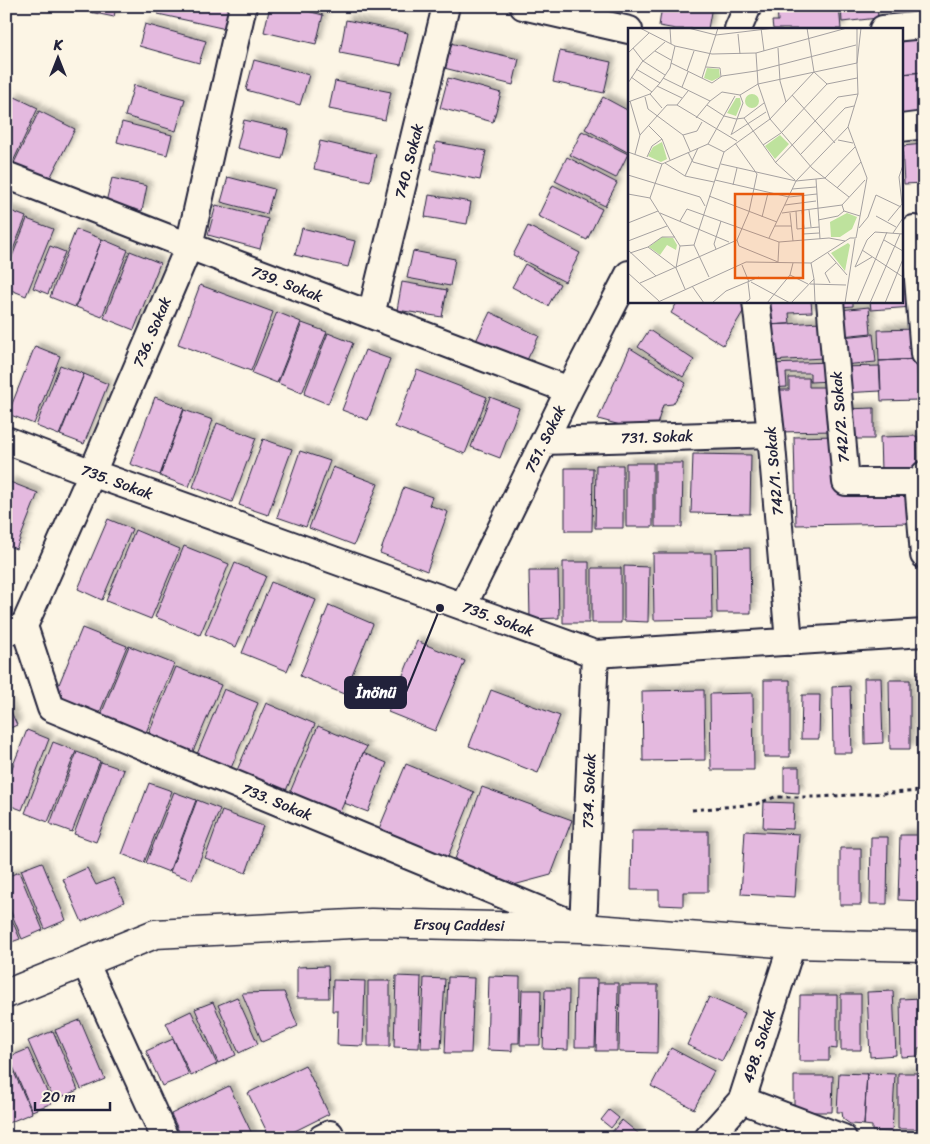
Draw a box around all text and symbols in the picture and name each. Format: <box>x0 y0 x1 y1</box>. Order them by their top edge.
inset map <box>628 28 902 302</box>
north arrow <box>32 32 82 82</box>
text: K <box>53 33 64 58</box>
street label: 740. Sokak <box>387 121 431 201</box>
street label: 739. Sokak <box>247 258 327 310</box>
street label: 736. Sokak <box>126 293 178 371</box>
street label: 742/2. Sokak <box>823 370 857 464</box>
street label: 751. Sokak <box>517 400 573 478</box>
street label: 731. Sokak <box>620 423 694 451</box>
street label: 742/1. Sokak <box>757 425 791 517</box>
street label: 735. Sokak <box>77 457 157 507</box>
street label: 735. Sokak <box>458 594 538 644</box>
callout: İnönü <box>345 677 406 708</box>
text: İnönü <box>355 678 398 707</box>
street label: 734. Sokak <box>575 753 603 829</box>
street label: 733. Sokak <box>238 776 316 828</box>
street label: Ersoy Caddesi <box>413 911 505 939</box>
street label: 498. Sokak <box>735 1006 783 1086</box>
scale bar <box>35 1079 110 1111</box>
text: 20 m <box>42 1084 76 1110</box>

